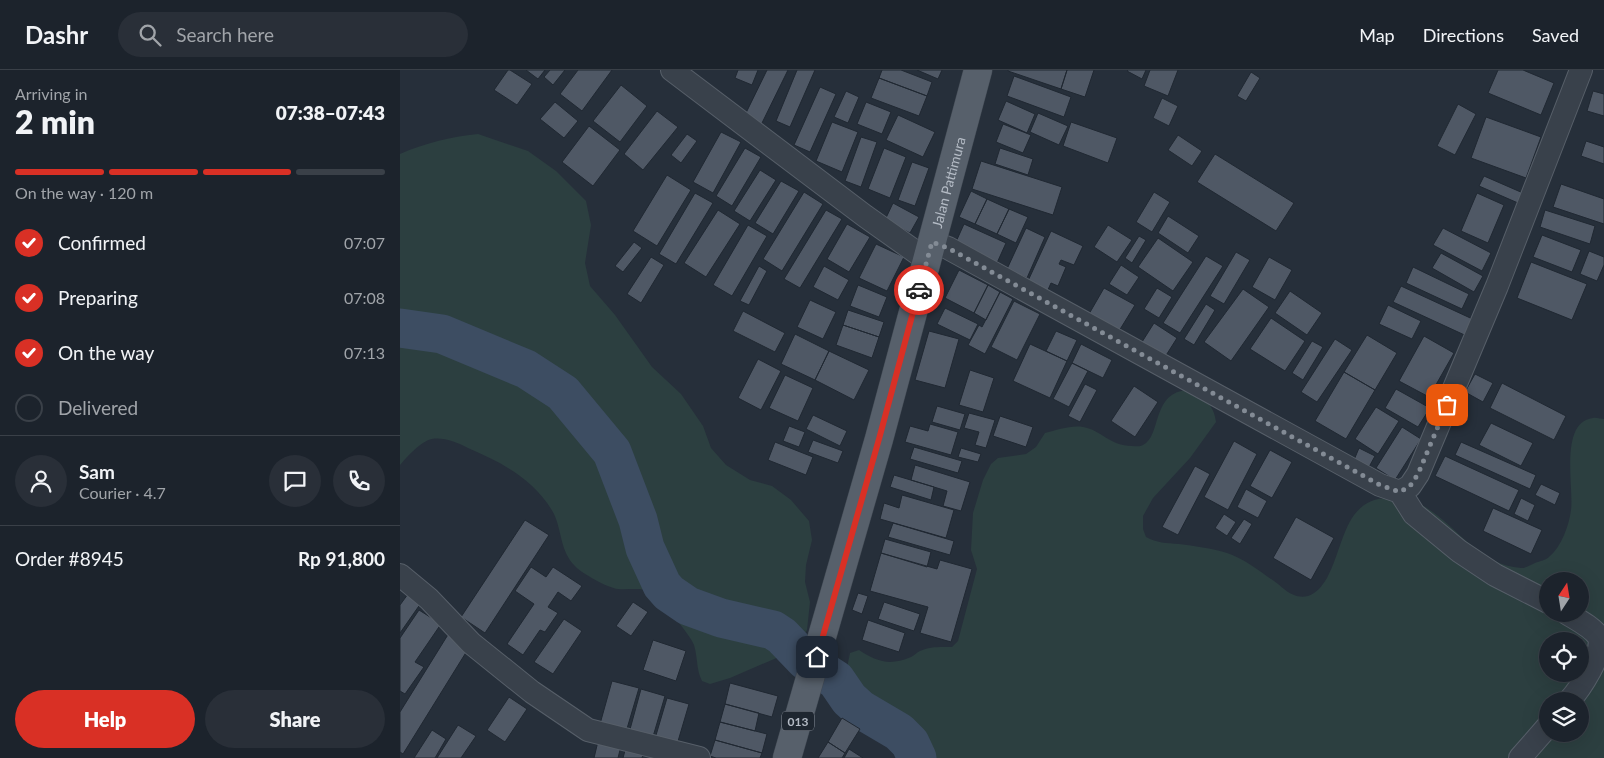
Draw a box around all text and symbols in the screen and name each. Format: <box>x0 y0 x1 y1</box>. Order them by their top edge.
search box <box>118 12 468 57</box>
text: Dashr <box>25 20 88 49</box>
icon: search <box>136 21 164 49</box>
text: Search here <box>176 23 274 46</box>
text: Map <box>1359 24 1395 46</box>
text: Directions <box>1423 24 1504 46</box>
text: Saved <box>1532 24 1579 46</box>
text: Arriving in <box>15 84 88 103</box>
text: 07:38–07:43 <box>276 101 385 124</box>
text: 2 min <box>15 102 95 141</box>
street label: Jalan Pattimura <box>928 135 968 230</box>
text: On the way · 120 m <box>15 183 153 202</box>
icon: check <box>15 229 43 257</box>
text: Confirmed <box>58 231 146 254</box>
text: 07:07 <box>344 233 385 252</box>
courier <box>894 265 944 315</box>
icon: car <box>905 276 933 304</box>
icon: check <box>15 284 43 312</box>
text: Preparing <box>58 286 138 309</box>
text: 07:08 <box>344 288 385 307</box>
icon: check <box>15 339 43 367</box>
text: On the way <box>58 341 154 364</box>
text: 07:13 <box>344 343 385 362</box>
pin <box>1426 384 1468 426</box>
icon: bag <box>1433 391 1461 419</box>
text: Delivered <box>58 396 138 419</box>
button: person <box>15 455 67 507</box>
button: chat <box>269 455 321 507</box>
button: phone <box>333 455 385 507</box>
text: Sam <box>79 460 115 483</box>
text: Courier · 4.7 <box>79 483 166 502</box>
text: Order #8945 <box>15 547 124 570</box>
text: Rp 91,800 <box>298 547 385 570</box>
north arrow <box>1539 572 1589 622</box>
map controls <box>1539 572 1589 742</box>
button: locate <box>1539 632 1589 682</box>
pin <box>796 636 838 678</box>
icon: home <box>803 643 831 671</box>
button: Help <box>15 690 195 748</box>
button: Share <box>205 690 385 748</box>
button: layers <box>1539 692 1589 742</box>
road number: 013 <box>782 711 814 730</box>

